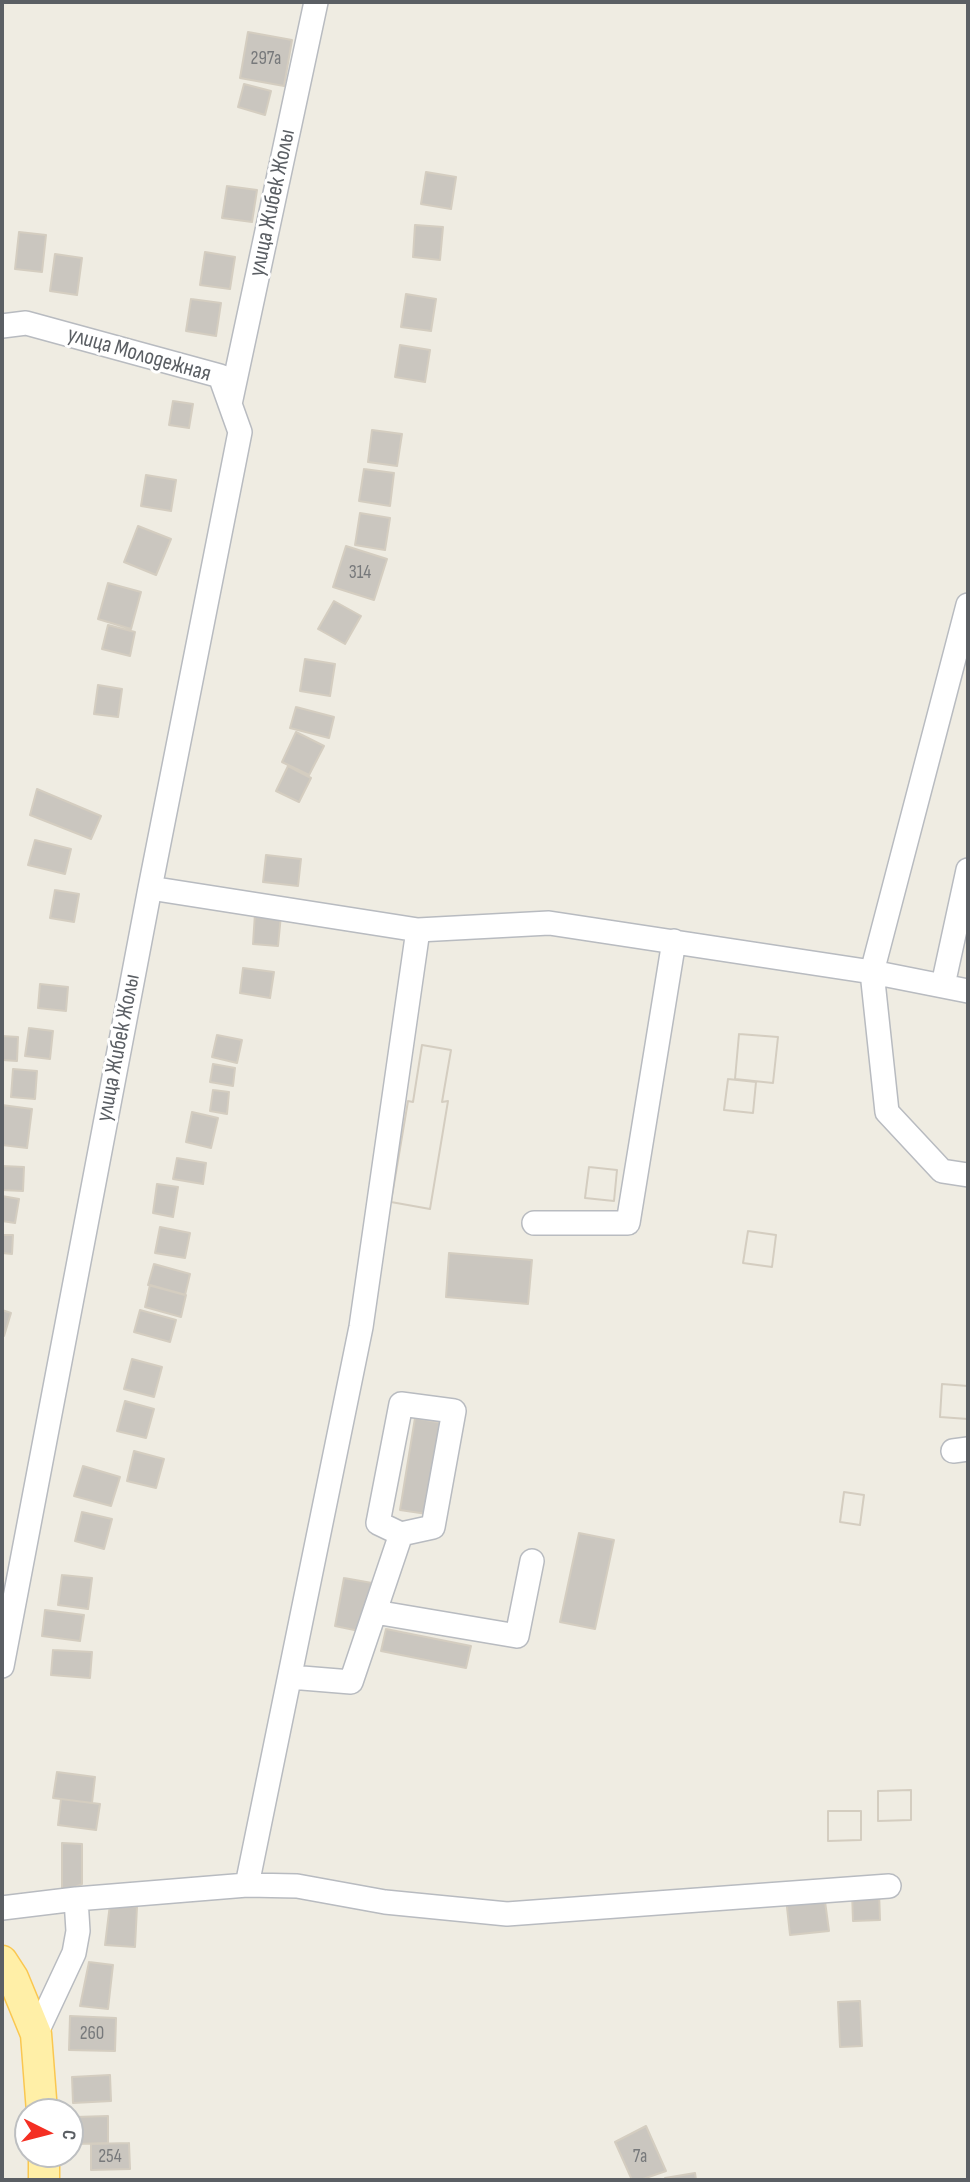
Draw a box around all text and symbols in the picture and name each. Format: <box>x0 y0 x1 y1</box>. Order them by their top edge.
house number: 297а <box>251 48 281 70</box>
street label: улица Жибек Жолы <box>244 127 302 279</box>
street label: улица Молодежная <box>64 321 214 389</box>
house number: 314 <box>349 562 371 584</box>
street label: улица Жибек Жолы <box>91 972 147 1124</box>
house number: 260 <box>80 2023 104 2045</box>
north arrow <box>14 2098 84 2168</box>
text: С <box>56 2129 80 2141</box>
house number: 254 <box>98 2146 122 2168</box>
house number: 7а <box>633 2146 647 2168</box>

